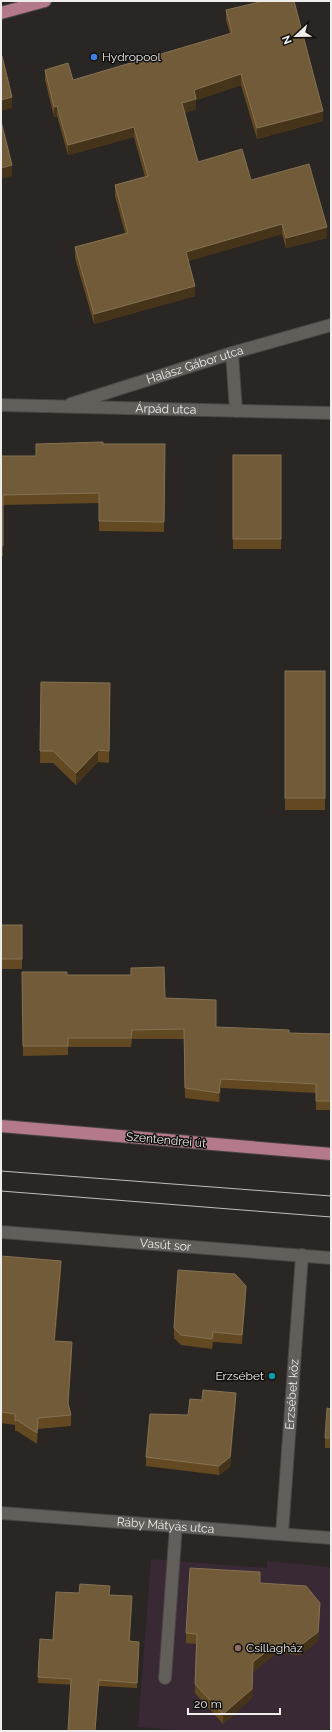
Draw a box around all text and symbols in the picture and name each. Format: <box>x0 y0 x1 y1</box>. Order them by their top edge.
north arrow <box>276 16 316 56</box>
text: N <box>280 33 295 46</box>
place label: Hydropool <box>102 50 161 64</box>
marker: Hydropool <box>89 52 99 62</box>
street label: Halász Gábor utca <box>145 343 245 387</box>
street label: Árpád utca <box>135 401 197 417</box>
street label: Szentendrei út <box>125 1130 207 1150</box>
street label: Vasút sor <box>139 1236 192 1254</box>
street label: Erzsébet köz <box>283 1359 302 1430</box>
place label: Erzsébet <box>215 1369 264 1383</box>
marker: Erzsébet <box>267 1371 277 1381</box>
street label: Ráby Mátyás utca <box>116 1515 215 1536</box>
place label: Csillagház <box>246 1641 303 1655</box>
marker: Csillagház <box>233 1643 243 1653</box>
scale bar <box>188 1690 280 1716</box>
text: 20 m <box>194 1697 222 1711</box>

